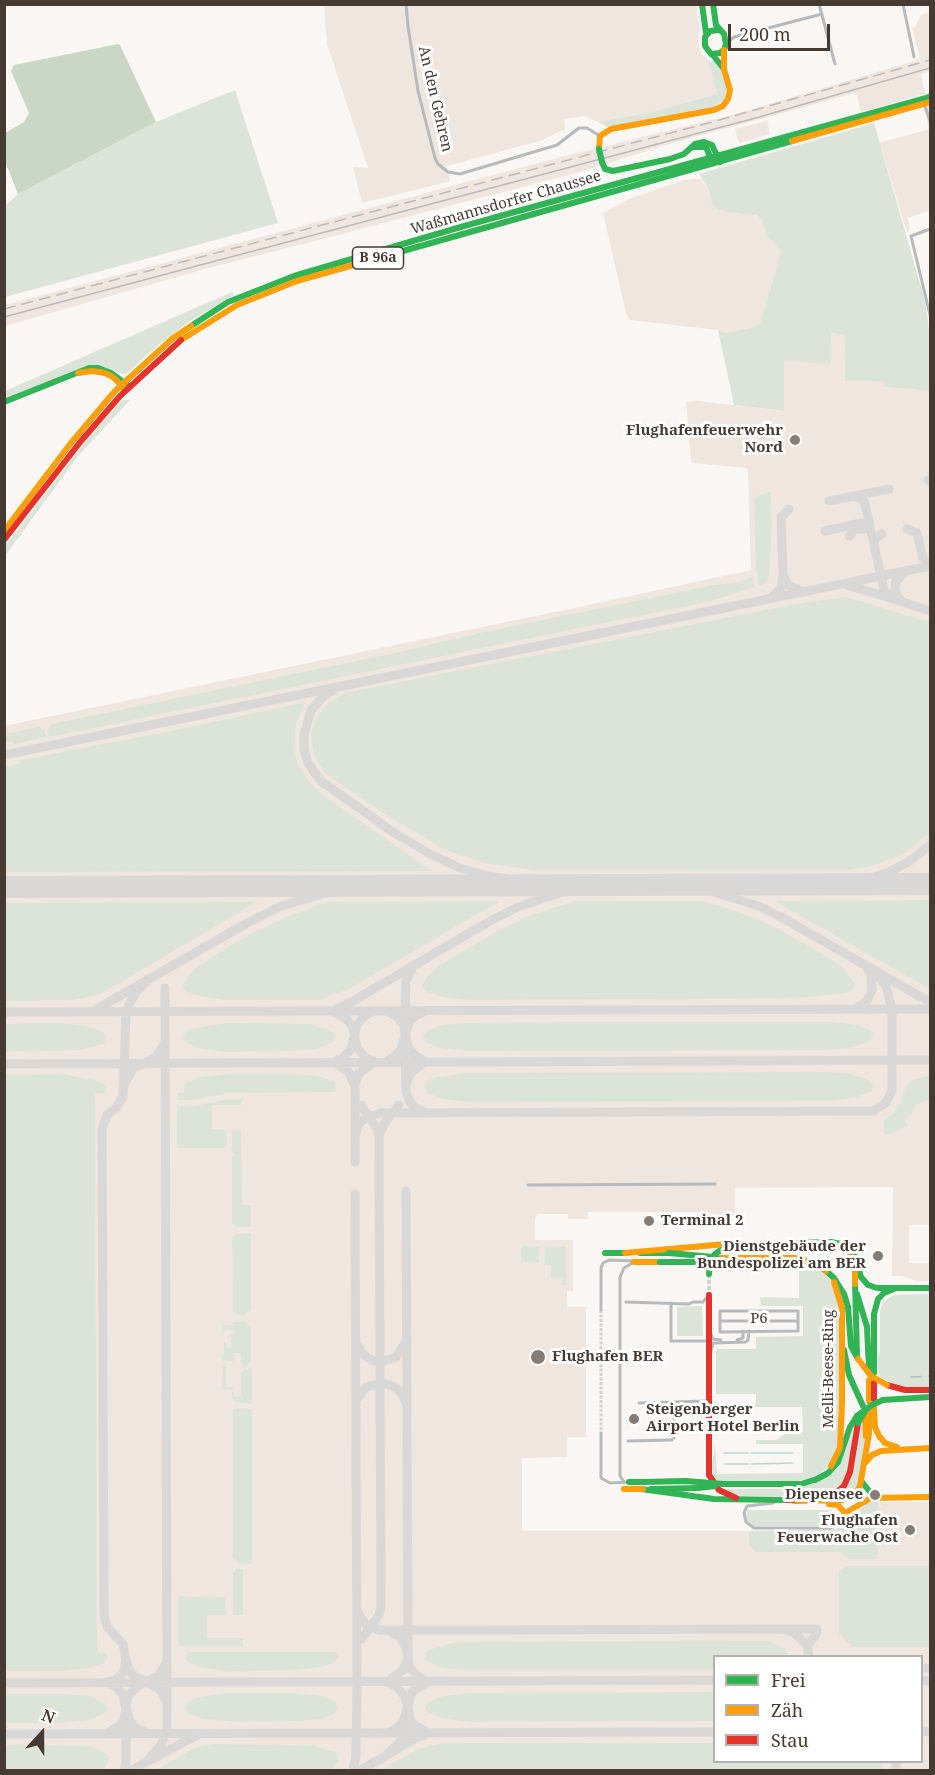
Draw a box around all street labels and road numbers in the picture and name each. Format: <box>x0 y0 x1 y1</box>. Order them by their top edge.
street label: An den Gehren <box>414 44 456 154</box>
street label: Waßmannsdorfer Chaussee <box>409 167 603 239</box>
road number: B 96a <box>352 247 404 269</box>
street label: P6 <box>750 1310 768 1328</box>
street label: Melli-Beese-Ring <box>820 1310 838 1428</box>

